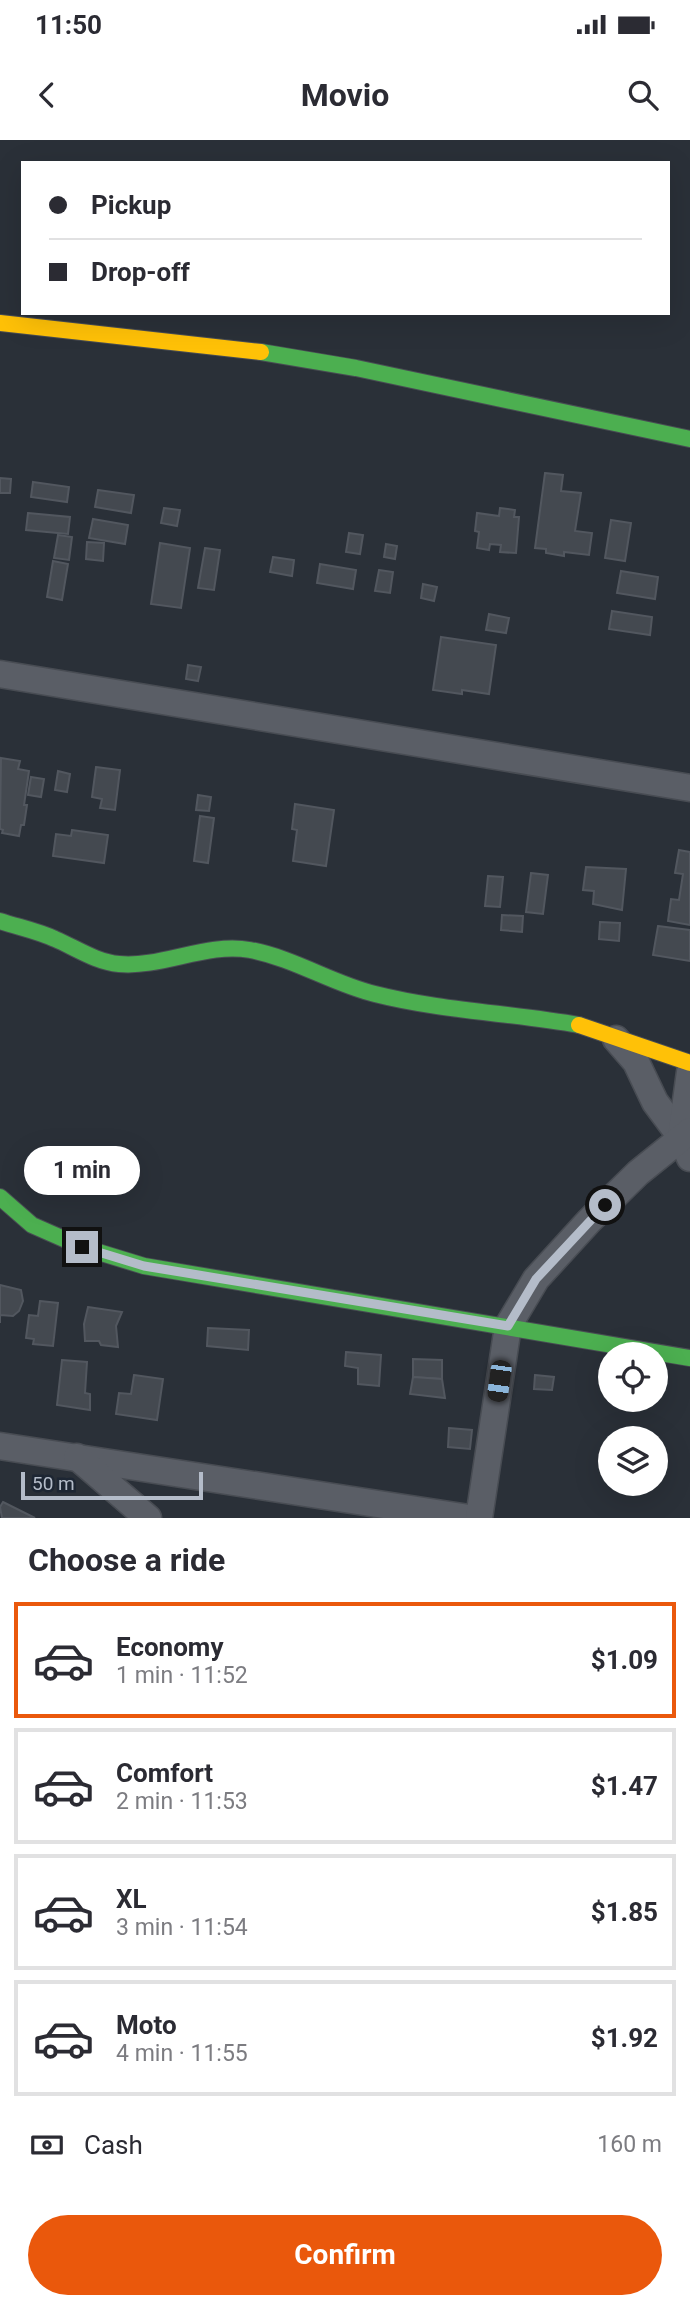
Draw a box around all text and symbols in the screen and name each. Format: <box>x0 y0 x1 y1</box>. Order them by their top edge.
text: 11:50 <box>35 10 102 40</box>
icon: back <box>28 76 66 114</box>
text: Movio <box>301 76 389 114</box>
icon: search <box>624 76 662 114</box>
text: Pickup <box>91 190 171 220</box>
text: Drop-off <box>91 257 190 287</box>
callout: 1 min <box>24 1146 140 1194</box>
text: 1 min <box>53 1157 111 1184</box>
route start <box>589 1189 621 1221</box>
route end <box>66 1231 98 1263</box>
map controls <box>598 1342 668 1496</box>
button: locate <box>598 1342 668 1412</box>
car <box>486 1359 513 1403</box>
button: layers <box>598 1426 668 1496</box>
scale bar <box>21 1469 203 1501</box>
text: 50 m <box>32 1472 75 1495</box>
text: Choose a ride <box>28 1541 225 1579</box>
icon: car <box>32 1629 95 1692</box>
text: Economy <box>116 1632 223 1662</box>
text: $1.09 <box>591 1645 658 1675</box>
text: 1 min · 11:52 <box>116 1662 248 1689</box>
icon: car <box>32 1755 95 1818</box>
text: Comfort <box>116 1758 213 1788</box>
text: $1.47 <box>591 1771 658 1801</box>
text: 2 min · 11:53 <box>116 1788 248 1815</box>
icon: car <box>32 1881 95 1944</box>
text: XL <box>116 1884 147 1914</box>
text: $1.85 <box>591 1897 658 1927</box>
text: 3 min · 11:54 <box>116 1914 248 1941</box>
icon: car <box>32 2007 95 2070</box>
text: Moto <box>116 2010 177 2040</box>
text: $1.92 <box>591 2023 658 2053</box>
text: 4 min · 11:55 <box>116 2040 248 2067</box>
icon: cash <box>28 2126 66 2164</box>
text: Cash <box>84 2130 143 2160</box>
text: 160 m <box>597 2131 662 2158</box>
button: Confirm <box>28 2215 662 2295</box>

